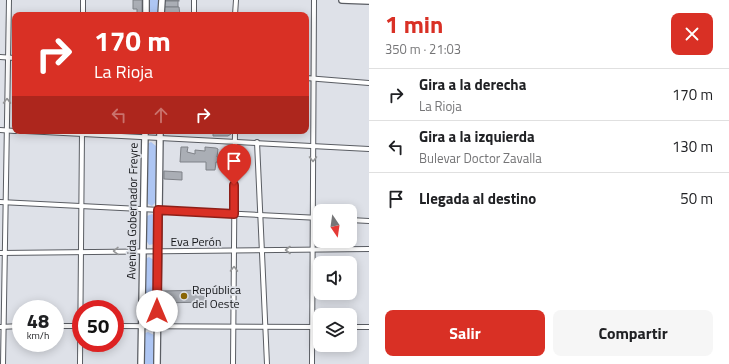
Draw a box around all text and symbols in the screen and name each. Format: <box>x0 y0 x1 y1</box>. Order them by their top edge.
text: 1 min <box>385 6 443 42</box>
button: close <box>671 13 713 55</box>
text: 170 m <box>94 19 171 62</box>
icon: right <box>28 28 80 80</box>
text: 350 m · 21:03 <box>385 39 461 59</box>
text: La Rioja <box>94 58 153 85</box>
text: Gira a la derecha <box>419 73 526 96</box>
text: 170 m <box>672 83 713 106</box>
icon: right <box>385 84 407 106</box>
text: La Rioja <box>419 96 462 116</box>
one-way arrow <box>3 98 11 104</box>
icon: left <box>108 104 130 126</box>
icon: ahead <box>150 104 172 126</box>
icon: right <box>192 104 214 126</box>
text: Gira a la izquierda <box>419 125 535 148</box>
text: 130 m <box>672 135 713 158</box>
icon: left <box>385 136 407 158</box>
street label: Avenida Gobernador Freyre <box>121 142 143 280</box>
pin <box>217 144 251 185</box>
text: Bulevar Doctor Zavalla <box>419 148 542 168</box>
icon: arrive <box>223 150 245 172</box>
one-way arrow <box>309 156 317 162</box>
text: Llegada al destino <box>419 187 536 210</box>
text: 50 m <box>680 187 713 210</box>
icon: arrive <box>385 188 407 210</box>
north arrow <box>313 204 357 248</box>
map controls <box>313 204 357 352</box>
street label: Eva Perón <box>171 232 221 251</box>
one-way arrow <box>285 246 291 254</box>
one-way arrow <box>113 247 119 255</box>
button: sound <box>313 256 357 300</box>
one-way arrow <box>230 266 238 272</box>
place label: República del Oeste <box>192 280 241 313</box>
position arrow <box>136 290 178 332</box>
marker: República del Oeste <box>179 291 189 301</box>
speed limit sign: 50 <box>72 300 124 352</box>
text: 48 <box>27 305 49 336</box>
button: layers <box>313 308 357 352</box>
button: Salir <box>385 310 545 356</box>
button: Compartir <box>553 310 713 356</box>
text: km/h <box>27 328 49 343</box>

